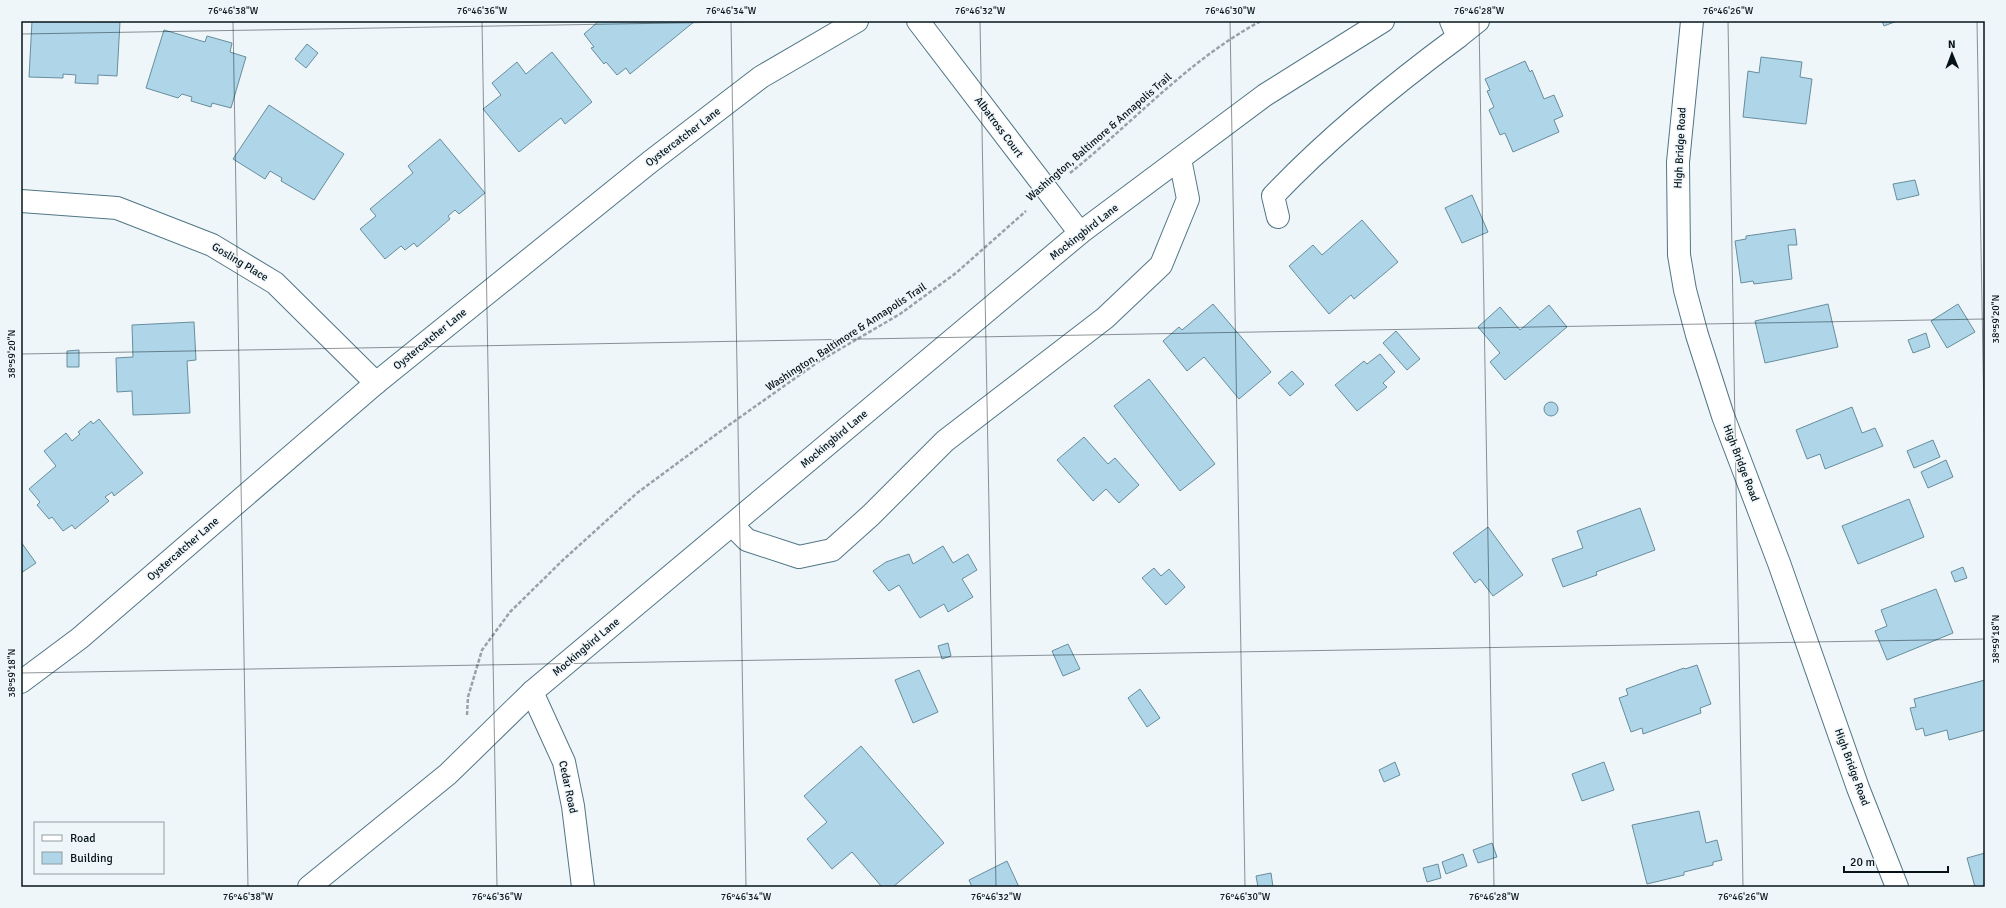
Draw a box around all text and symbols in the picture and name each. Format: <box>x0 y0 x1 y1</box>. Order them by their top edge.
text: 76°46'38"W <box>208 5 259 17</box>
text: 76°46'36"W <box>457 5 508 17</box>
text: 76°46'34"W <box>706 5 757 17</box>
text: 76°46'32"W <box>955 5 1006 17</box>
text: 76°46'30"W <box>1205 5 1256 17</box>
text: 76°46'28"W <box>1454 5 1505 17</box>
text: 76°46'26"W <box>1703 5 1754 17</box>
north arrow <box>1932 34 1972 74</box>
text: N <box>1948 38 1956 51</box>
street label: Washington, Baltimore & Annapolis Trail <box>1024 70 1174 204</box>
street label: Albatross Court <box>972 94 1026 160</box>
street label: Oystercatcher Lane <box>643 105 723 169</box>
street label: High Bridge Road <box>1671 107 1689 189</box>
street label: Mockingbird Lane <box>1047 201 1121 263</box>
street label: Gosling Place <box>209 240 271 284</box>
street label: Washington, Baltimore & Annapolis Trail <box>763 280 929 394</box>
text: 38°59'20"N <box>1990 295 2002 343</box>
street label: Oystercatcher Lane <box>391 305 469 373</box>
text: 38°59'20"N <box>6 330 18 378</box>
street label: Mockingbird Lane <box>798 407 870 471</box>
street label: High Bridge Road <box>1720 423 1762 504</box>
street label: Oystercatcher Lane <box>145 514 221 584</box>
street label: Mockingbird Lane <box>550 615 622 679</box>
text: 38°59'18"N <box>1990 615 2002 663</box>
text: 38°59'18"N <box>6 649 18 697</box>
street label: High Bridge Road <box>1832 727 1872 808</box>
street label: Cedar Road <box>556 759 580 815</box>
legend <box>34 822 164 874</box>
text: Road <box>70 831 96 846</box>
scale bar <box>1844 848 1948 874</box>
text: Building <box>70 851 113 866</box>
text: 20 m <box>1850 855 1875 870</box>
text: 76°46'38"W <box>223 891 274 903</box>
text: 76°46'36"W <box>472 891 523 903</box>
text: 76°46'34"W <box>721 891 772 903</box>
text: 76°46'32"W <box>971 891 1022 903</box>
text: 76°46'30"W <box>1220 891 1271 903</box>
text: 76°46'28"W <box>1469 891 1520 903</box>
text: 76°46'26"W <box>1718 891 1769 903</box>

